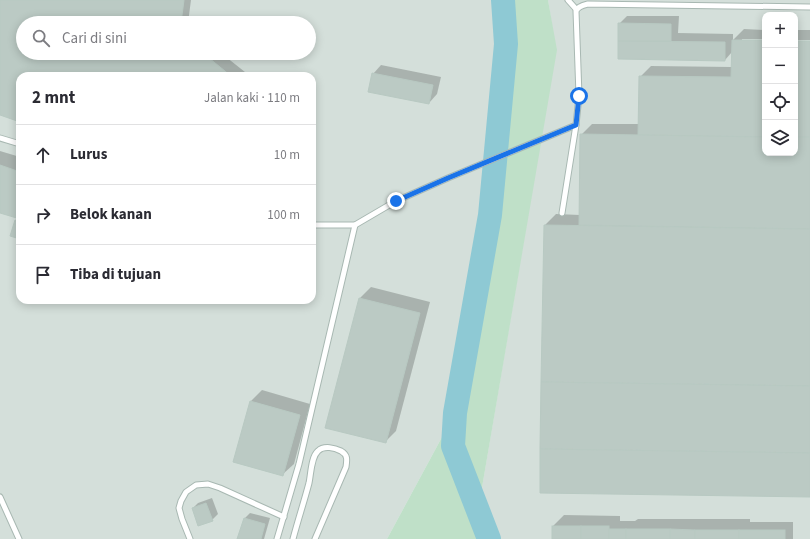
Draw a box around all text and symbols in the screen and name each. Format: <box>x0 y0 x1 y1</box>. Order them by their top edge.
map controls <box>762 12 798 156</box>
button: + <box>762 12 798 48</box>
search box <box>16 16 316 60</box>
icon: search <box>30 27 52 49</box>
text: Cari di sini <box>62 28 127 49</box>
button: − <box>762 48 798 84</box>
button: locate <box>762 84 798 120</box>
text: 2 mnt <box>32 86 75 110</box>
route start <box>570 87 588 105</box>
text: Jalan kaki · 110 m <box>204 89 300 107</box>
button: layers <box>762 120 798 156</box>
icon: ahead <box>32 144 54 166</box>
text: Lurus <box>70 144 107 165</box>
text: 10 m <box>274 146 300 164</box>
route end <box>387 192 405 210</box>
icon: right <box>32 204 54 226</box>
text: Belok kanan <box>70 204 152 225</box>
text: 100 m <box>267 206 300 224</box>
icon: arrive <box>32 264 54 286</box>
text: Tiba di tujuan <box>70 264 161 285</box>

